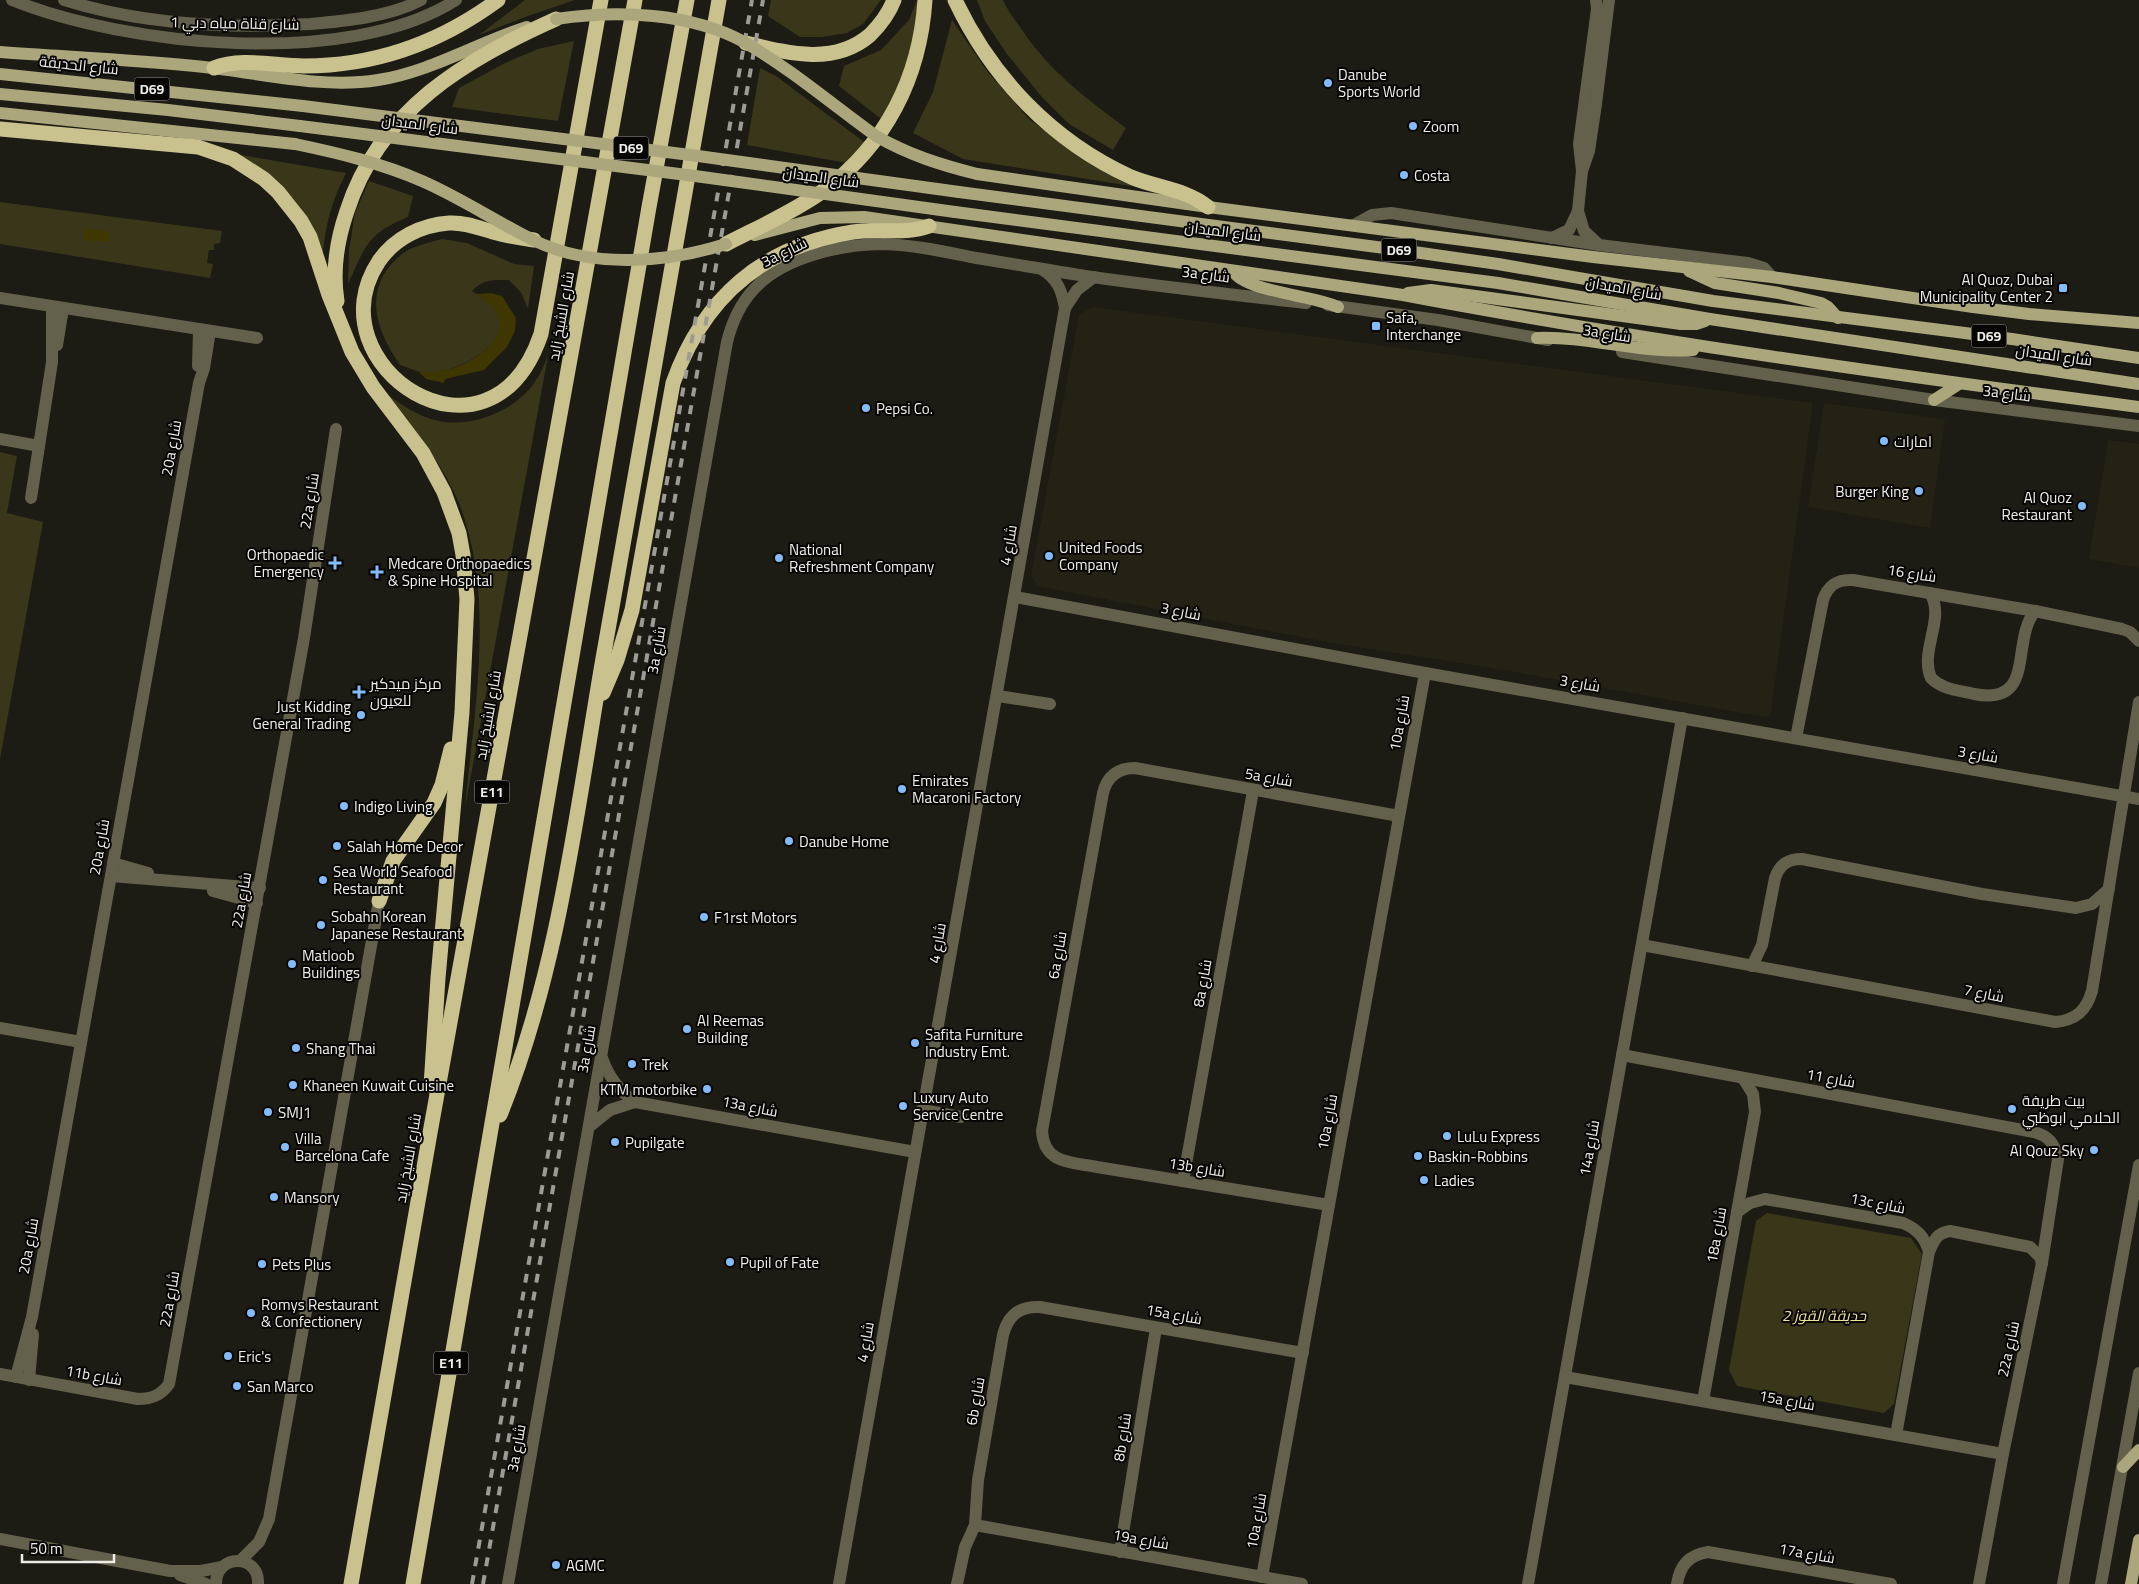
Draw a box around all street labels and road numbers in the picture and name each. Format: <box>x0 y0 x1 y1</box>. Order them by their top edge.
street label: شارع قناة مياه دبي 1 <box>170 7 300 39</box>
street label: شارع الحديقة <box>38 46 120 84</box>
road number: D69 <box>134 78 170 100</box>
street label: شارع الميدان <box>380 105 460 143</box>
road number: D69 <box>614 136 648 160</box>
street label: شارع الميدان <box>781 157 861 197</box>
street label: شارع الميدان <box>1183 212 1263 250</box>
street label: 3a شارع <box>756 228 812 276</box>
road number: D69 <box>1382 238 1416 262</box>
street label: 3a شارع <box>1180 257 1232 291</box>
street label: شارع الميدان <box>1584 267 1664 309</box>
street label: شارع الشيخ زايد <box>539 269 583 363</box>
street label: 3a شارع <box>1581 315 1633 351</box>
road number: D69 <box>1972 324 2006 348</box>
street label: شارع الميدان <box>2014 335 2094 375</box>
street label: 3a شارع <box>1981 376 2033 410</box>
street label: 20a شارع <box>152 418 190 478</box>
street label: 22a شارع <box>290 471 328 531</box>
street label: شارع 4 <box>990 522 1026 568</box>
street label: شارع 16 <box>1885 555 1939 591</box>
street label: شارع 3 <box>1158 593 1204 629</box>
street label: 3a شارع <box>638 624 674 676</box>
street label: شارع 3 <box>1557 665 1603 701</box>
street label: شارع الشيخ زايد <box>466 668 510 762</box>
street label: 10a شارع <box>1380 693 1418 753</box>
street label: شارع 3 <box>1955 736 2001 772</box>
street label: 5a شارع <box>1243 759 1295 795</box>
road number: E11 <box>474 780 510 804</box>
street label: 20a شارع <box>80 817 118 877</box>
street label: 22a شارع <box>222 870 260 930</box>
street label: شارع 4 <box>919 920 955 966</box>
street label: 6a شارع <box>1039 929 1075 981</box>
street label: 8a شارع <box>1184 957 1220 1009</box>
street label: شارع 7 <box>1961 975 2007 1011</box>
street label: 3a شارع <box>568 1023 604 1075</box>
street label: شارع 11 <box>1804 1059 1858 1097</box>
street label: 13a شارع <box>719 1086 781 1126</box>
street label: 10a شارع <box>1308 1092 1346 1152</box>
street label: شارع الشيخ زايد <box>386 1111 430 1205</box>
street label: 14a شارع <box>1570 1118 1608 1178</box>
street label: 13b شارع <box>1167 1148 1227 1186</box>
street label: 13c شارع <box>1848 1183 1908 1223</box>
street label: 18a شارع <box>1697 1205 1735 1265</box>
street label: 20a شارع <box>9 1216 47 1276</box>
street label: 22a شارع <box>150 1269 188 1329</box>
street label: 15a شارع <box>1144 1295 1204 1333</box>
street label: 22a شارع <box>1988 1318 2028 1380</box>
street label: شارع 4 <box>847 1319 883 1365</box>
road number: E11 <box>434 1352 468 1375</box>
street label: 11b شارع <box>63 1356 125 1394</box>
street label: 6b شارع <box>956 1375 994 1427</box>
street label: 15a شارع <box>1757 1381 1817 1419</box>
street label: 8b شارع <box>1104 1411 1140 1463</box>
street label: 3a شارع <box>498 1422 534 1474</box>
street label: 10a شارع <box>1237 1491 1275 1551</box>
street label: 19a شارع <box>1111 1520 1171 1558</box>
street label: 17a شارع <box>1777 1534 1837 1572</box>

